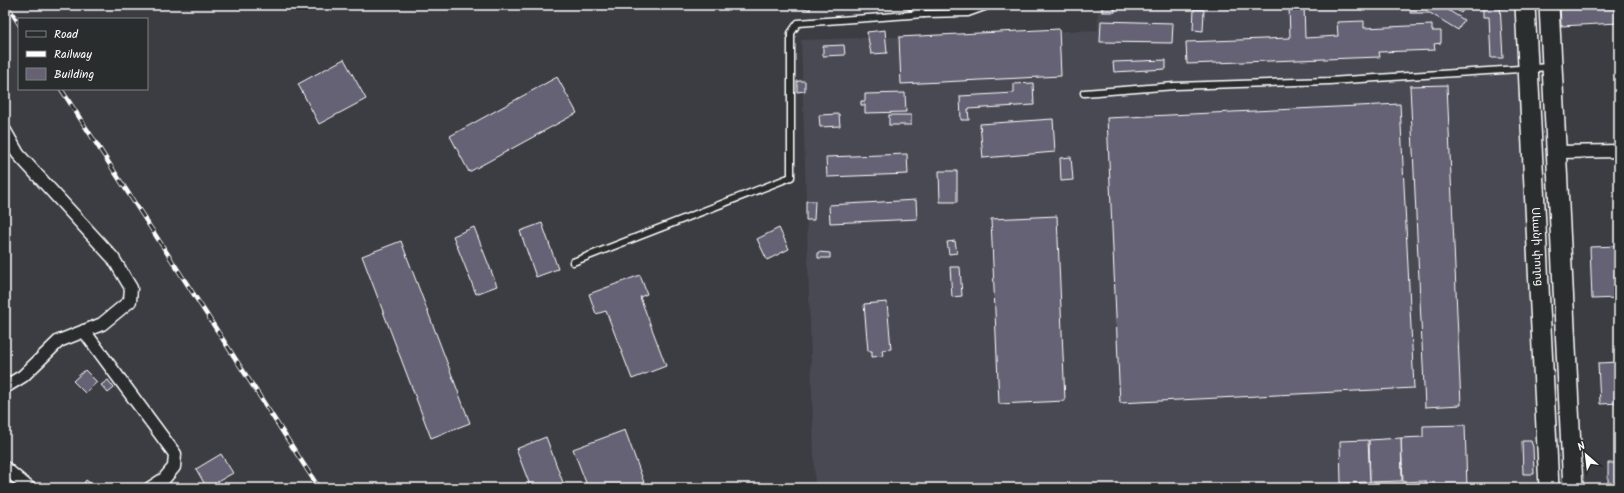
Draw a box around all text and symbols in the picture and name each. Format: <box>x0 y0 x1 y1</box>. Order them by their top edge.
legend <box>18 18 148 90</box>
text: Road <box>54 25 79 44</box>
text: Railway <box>54 45 92 64</box>
text: Building <box>54 65 94 84</box>
street label: Սևանի փողոց <box>1526 207 1548 287</box>
north arrow <box>1566 435 1606 475</box>
text: N <box>1574 437 1589 457</box>

